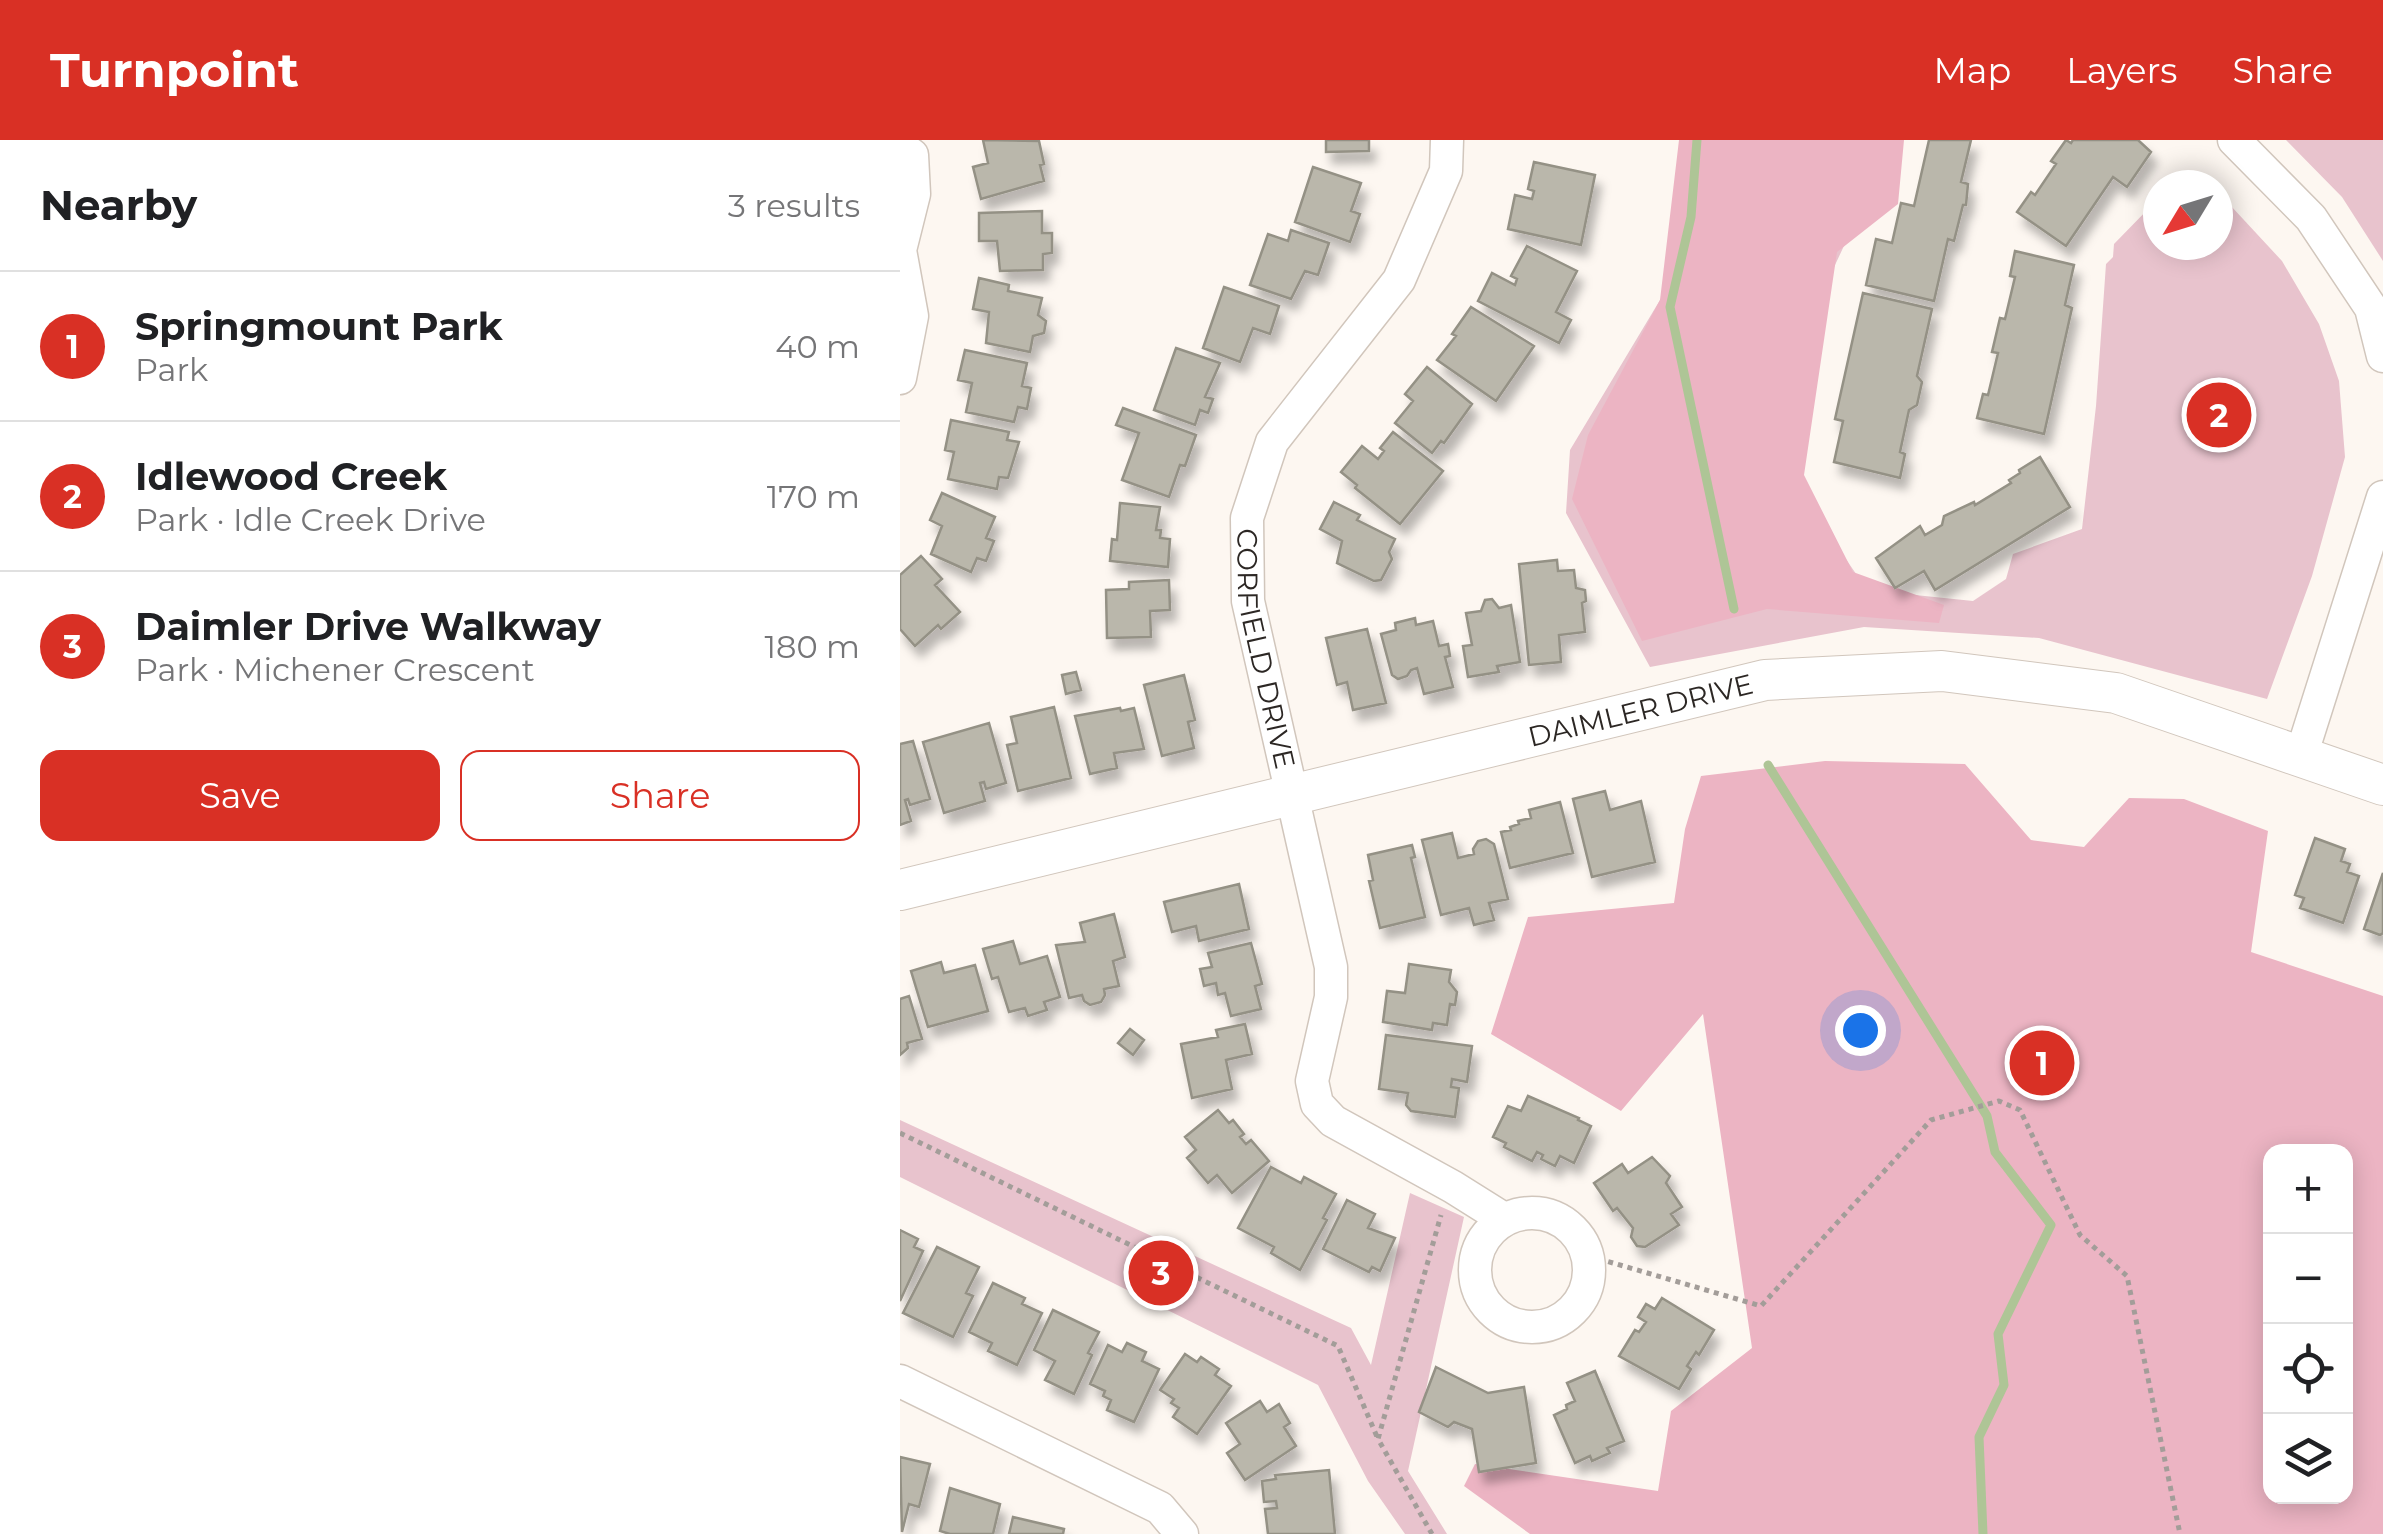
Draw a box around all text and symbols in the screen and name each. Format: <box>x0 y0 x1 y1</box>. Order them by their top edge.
text: Turnpoint <box>50 41 299 99</box>
text: Map <box>1933 49 2011 92</box>
text: Layers <box>2066 49 2177 92</box>
text: Share <box>2232 49 2333 92</box>
north arrow <box>2143 170 2233 260</box>
text: Nearby <box>40 179 197 231</box>
text: 3 results <box>728 186 860 225</box>
text: Springmount Park <box>135 303 503 350</box>
text: 1 <box>66 327 79 366</box>
text: 40 m <box>775 327 860 366</box>
text: Park <box>135 350 208 389</box>
pin: 2 <box>2186 378 2252 452</box>
text: Idlewood Creek <box>135 453 447 500</box>
text: 2 <box>63 477 82 516</box>
text: 170 m <box>767 477 860 516</box>
text: Park · Idle Creek Drive <box>135 500 486 539</box>
street label: CORFIELD DRIVE <box>1230 528 1302 772</box>
text: Daimler Drive Walkway <box>135 603 601 650</box>
text: 3 <box>63 627 82 666</box>
text: 180 m <box>765 627 860 666</box>
text: Park · Michener Crescent <box>135 650 535 689</box>
street label: DAIMLER DRIVE <box>1525 667 1756 754</box>
button: Save <box>40 750 440 841</box>
button: Share <box>460 750 860 841</box>
your location <box>1835 1005 1886 1056</box>
pin: 1 <box>2010 1026 2074 1100</box>
map controls <box>2263 1144 2353 1504</box>
button: + <box>2263 1144 2353 1234</box>
button: − <box>2263 1234 2353 1324</box>
pin: 3 <box>1128 1236 1194 1310</box>
button: locate <box>2263 1324 2353 1414</box>
button: layers <box>2263 1414 2353 1504</box>

